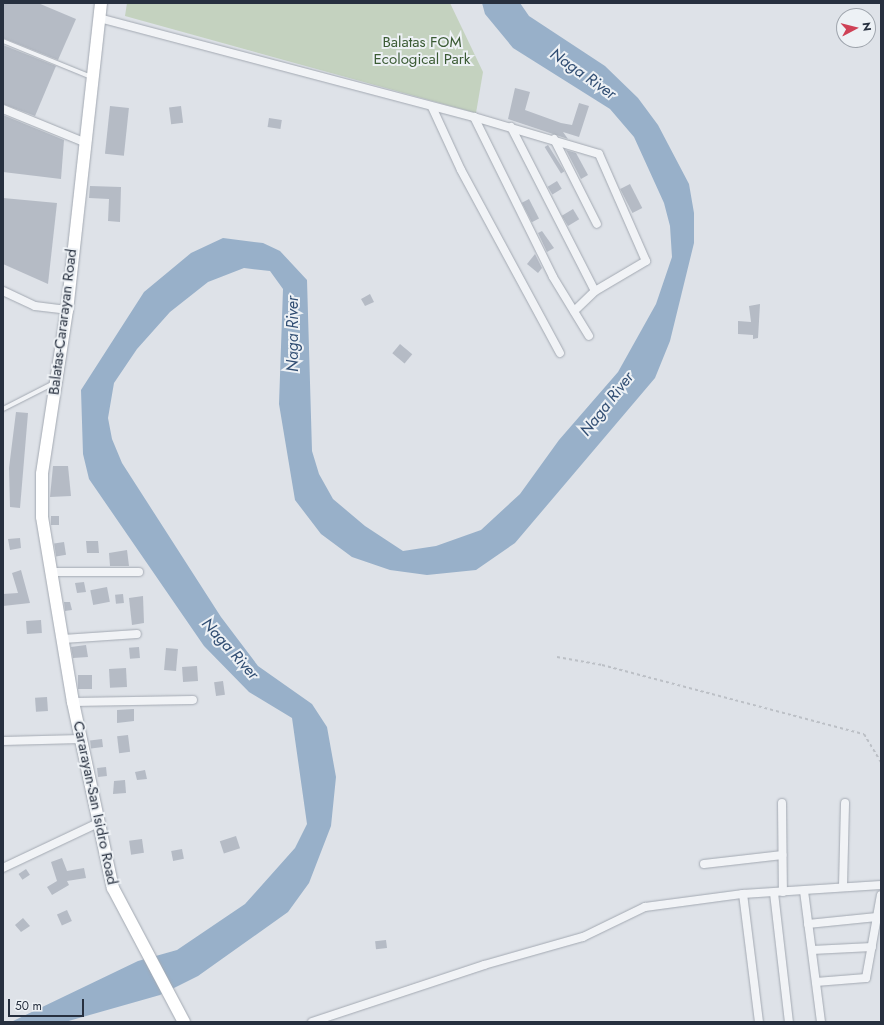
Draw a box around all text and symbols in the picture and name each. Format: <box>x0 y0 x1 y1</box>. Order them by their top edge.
north arrow <box>836 8 876 48</box>
text: N <box>858 21 875 32</box>
park label: Balatas FOM Ecological Park <box>374 33 470 68</box>
water label: Naga River <box>546 44 620 104</box>
street label: Balatas-Cararayan Road <box>45 248 81 396</box>
water label: Naga River <box>283 296 303 372</box>
water label: Naga River <box>576 368 638 440</box>
water label: Naga River <box>197 614 263 684</box>
street label: Cararayan-San Isidro Road <box>69 719 121 887</box>
scale bar <box>10 991 86 1017</box>
text: 50 m <box>15 997 42 1015</box>

